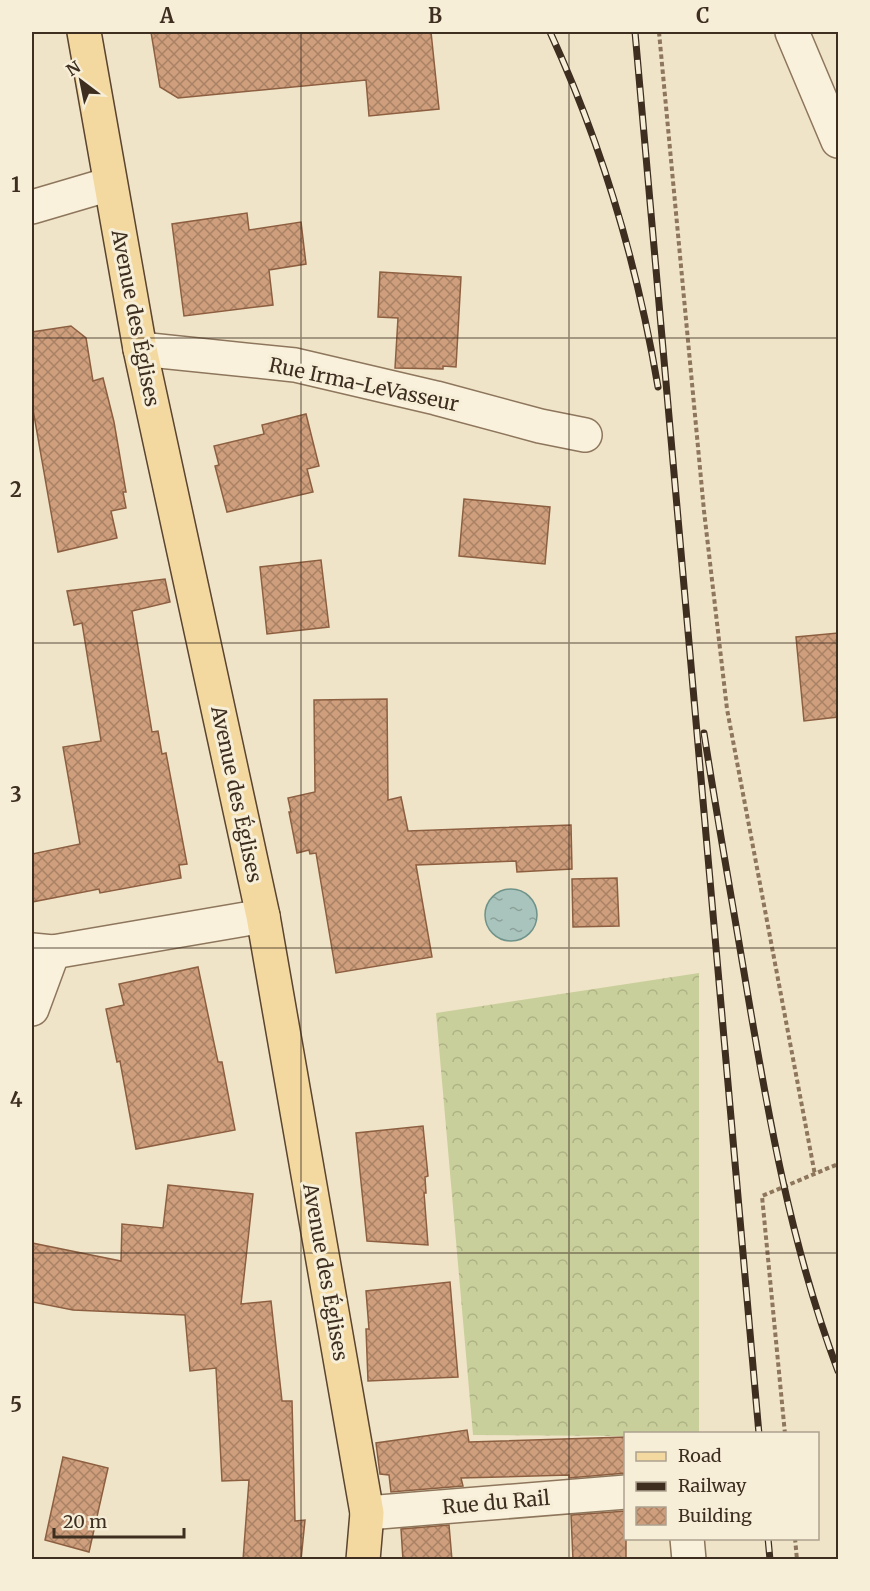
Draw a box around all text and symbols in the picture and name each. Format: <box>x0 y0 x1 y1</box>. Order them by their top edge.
text: A <box>159 3 175 28</box>
text: B <box>428 3 442 28</box>
text: C <box>696 3 710 28</box>
north arrow <box>51 51 111 111</box>
text: N <box>62 56 84 80</box>
text: 1 <box>11 172 21 197</box>
street label: Avenue des Églises <box>106 226 167 409</box>
street label: Rue Irma-LeVasseur <box>267 352 461 416</box>
text: 2 <box>10 477 22 502</box>
street label: Avenue des Églises <box>206 702 270 885</box>
text: 3 <box>10 782 22 807</box>
text: 4 <box>10 1087 23 1112</box>
street label: Avenue des Églises <box>298 1180 356 1363</box>
text: 5 <box>10 1392 22 1417</box>
legend <box>624 1432 819 1540</box>
text: Road <box>678 1444 722 1467</box>
text: Railway <box>678 1474 747 1497</box>
street label: Rue du Rail <box>441 1485 551 1519</box>
scale bar <box>54 1501 184 1539</box>
text: Building <box>678 1504 752 1527</box>
text: 20 m <box>63 1510 107 1533</box>

